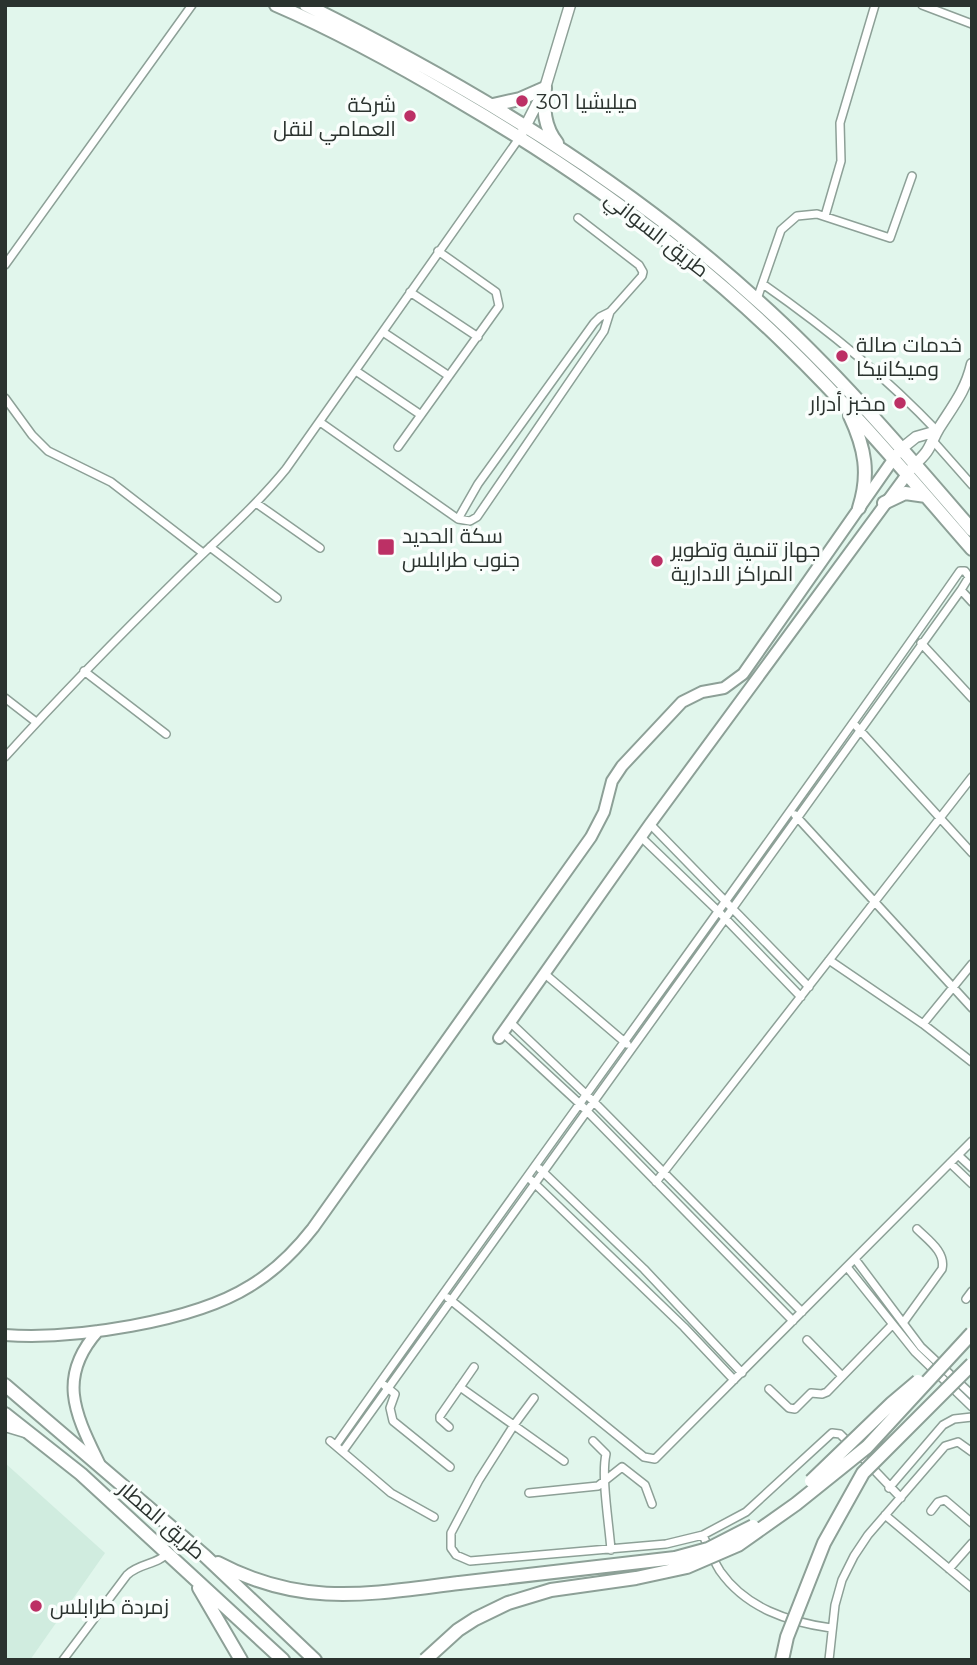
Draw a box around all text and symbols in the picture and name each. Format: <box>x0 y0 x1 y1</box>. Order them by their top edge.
place label: ميليشيا 301 <box>536 89 638 114</box>
place label: شركة العمامي لنقل <box>273 92 396 145</box>
marker: ميليشيا 301 <box>514 93 530 109</box>
marker: شركة العمامي لنقل <box>402 108 418 124</box>
street label: طريق السواني <box>598 186 714 285</box>
place label: خدمات صالة وميكانيكا <box>856 332 962 381</box>
marker: خدمات صالة وميكانيكا <box>834 348 850 364</box>
place label: مخبز أدرار <box>808 391 886 416</box>
marker: مخبز أدرار <box>892 395 908 411</box>
place label: سكة الحديد جنوب طرابلس <box>402 523 520 573</box>
marker: سكة الحديد جنوب طرابلس <box>376 537 396 557</box>
place label: جهاز تنمية وتطوير المراكز الادارية <box>670 537 820 586</box>
marker: جهاز تنمية وتطوير المراكز الادارية <box>649 553 665 569</box>
street label: طريق المطار <box>112 1475 210 1565</box>
place label: زمردة طرابلس <box>50 1594 169 1620</box>
marker: زمردة طرابلس <box>28 1598 44 1614</box>

